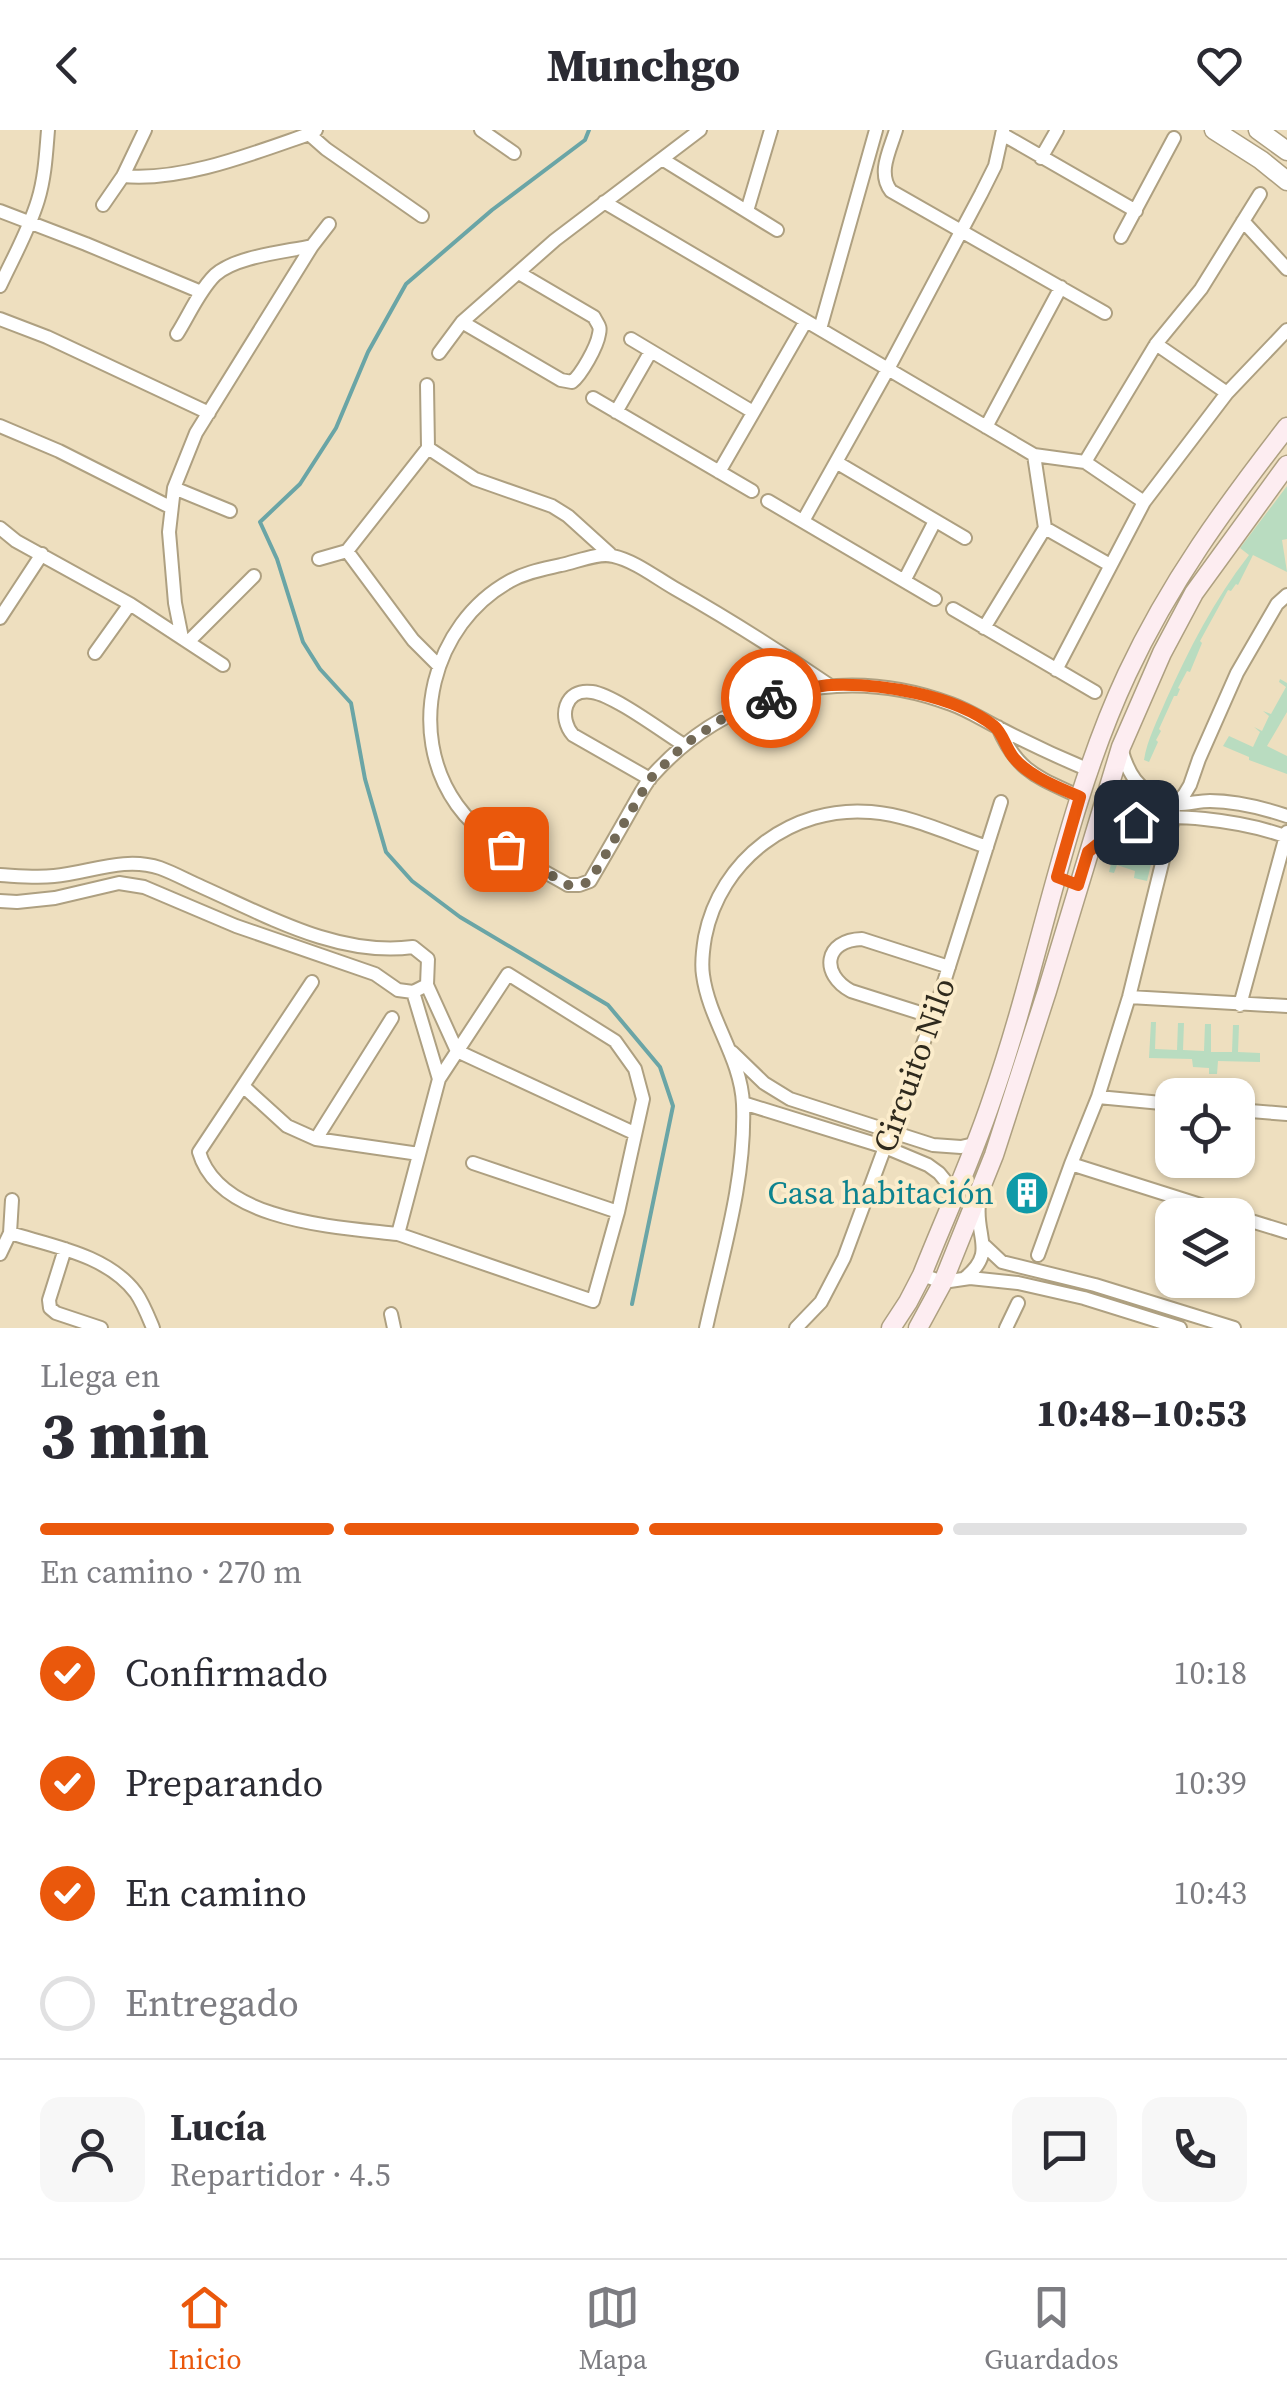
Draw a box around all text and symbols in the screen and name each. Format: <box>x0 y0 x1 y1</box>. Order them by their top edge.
text: Munchgo <box>547 34 740 96</box>
icon: back <box>40 38 95 93</box>
icon: heart <box>1192 38 1247 93</box>
courier <box>721 648 821 748</box>
icon: bike <box>744 671 799 726</box>
pin <box>1094 780 1179 865</box>
icon: home <box>1109 795 1164 850</box>
pin <box>464 807 549 892</box>
icon: bag <box>479 822 534 877</box>
street label: Circuito Nilo <box>862 972 966 1158</box>
map controls <box>1155 1078 1255 1298</box>
button: locate <box>1155 1078 1255 1178</box>
building icon: Casa habitación <box>1004 1170 1050 1216</box>
place label: Casa habitación <box>768 1171 994 1215</box>
button: layers <box>1155 1198 1255 1298</box>
text: Llega en <box>40 1354 160 1398</box>
text: 10:48–10:53 <box>1036 1387 1247 1439</box>
text: 3 min <box>40 1391 210 1480</box>
text: En camino · 270 m <box>40 1550 302 1594</box>
icon: check <box>40 1646 95 1701</box>
text: Confirmado <box>125 1647 328 1699</box>
text: 10:18 <box>1173 1651 1247 1695</box>
icon: check <box>40 1756 95 1811</box>
text: Preparando <box>125 1757 323 1809</box>
text: 10:39 <box>1173 1761 1247 1805</box>
icon: check <box>40 1866 95 1921</box>
text: En camino <box>125 1867 307 1919</box>
text: 10:43 <box>1173 1871 1247 1915</box>
text: Entregado <box>125 1977 299 2029</box>
button: person <box>40 2097 145 2202</box>
button: chat <box>1012 2097 1117 2202</box>
button: phone <box>1142 2097 1247 2202</box>
text: Lucía <box>170 2101 266 2153</box>
text: Repartidor · 4.5 <box>170 2153 391 2197</box>
tab: Inicio <box>168 2280 242 2378</box>
tab: Mapa <box>578 2280 647 2378</box>
tab: Guardados <box>984 2280 1119 2378</box>

